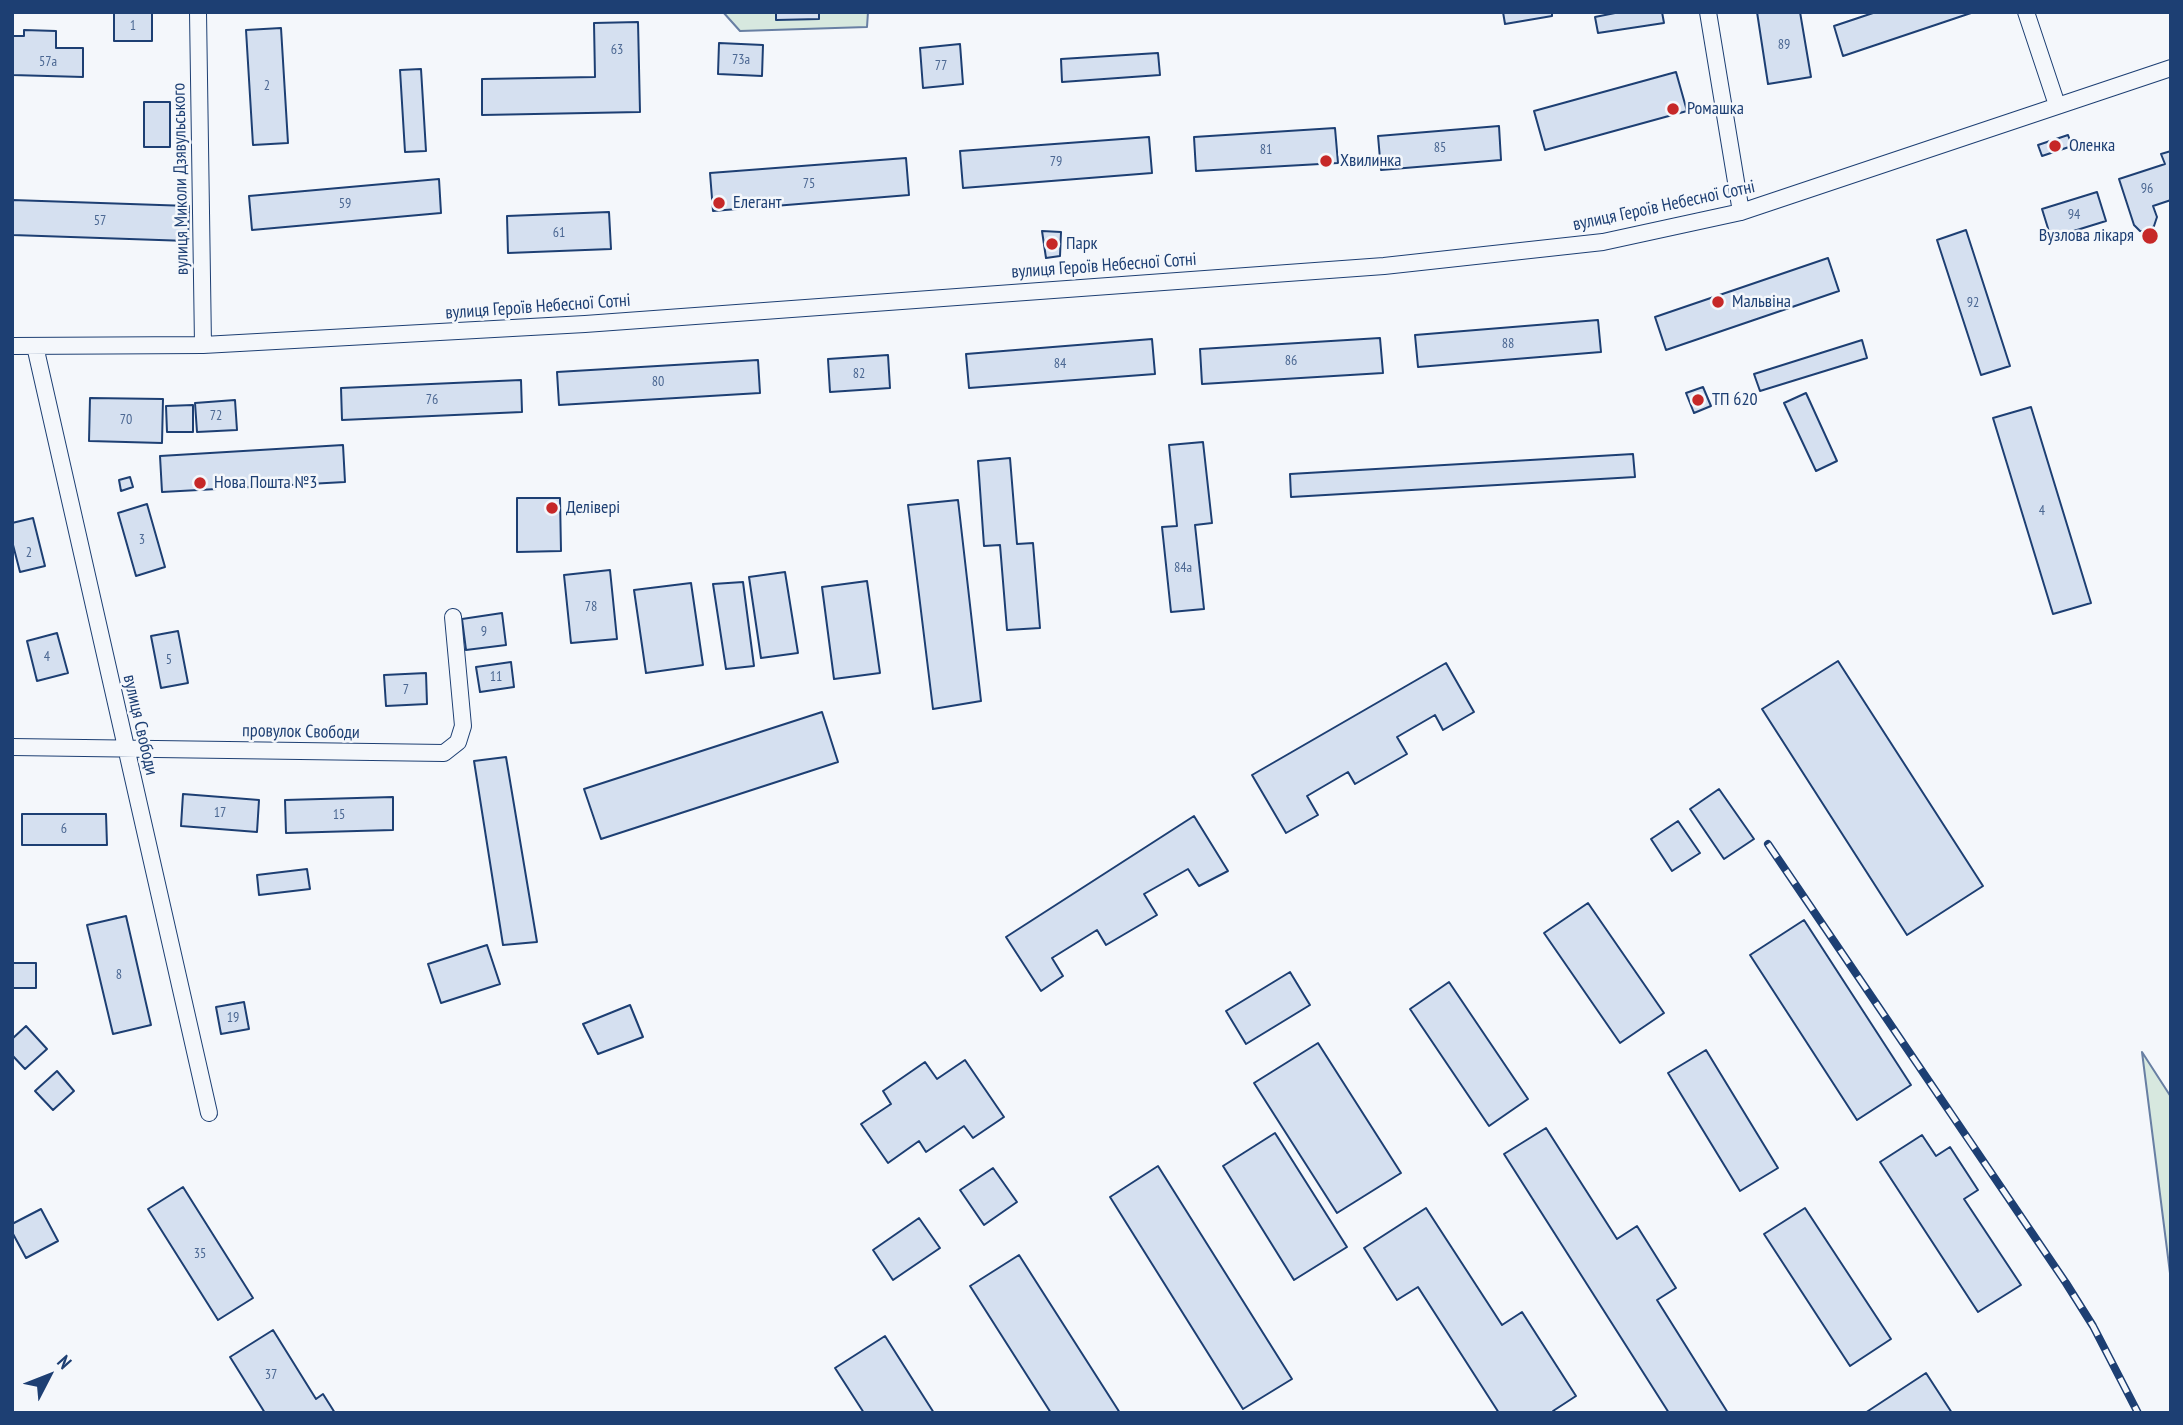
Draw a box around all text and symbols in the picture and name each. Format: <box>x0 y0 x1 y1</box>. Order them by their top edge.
house number: 1 <box>130 18 136 34</box>
house number: 89 <box>1778 37 1790 53</box>
house number: 63 <box>611 42 623 58</box>
house number: 73а <box>732 52 750 68</box>
house number: 57а <box>39 54 57 70</box>
house number: 77 <box>935 58 947 74</box>
house number: 2 <box>264 78 270 94</box>
street label: вулиця Миколи Дзявульського <box>169 83 193 275</box>
place label: Ромашка <box>1687 98 1744 120</box>
marker: Ромашка <box>1665 101 1681 117</box>
place label: Оленка <box>2069 135 2115 157</box>
marker: Оленка <box>2047 138 2063 154</box>
house number: 85 <box>1434 140 1446 156</box>
house number: 81 <box>1260 142 1272 158</box>
place label: Хвилинка <box>1340 150 1401 172</box>
marker: Хвилинка <box>1318 153 1334 169</box>
house number: 79 <box>1050 154 1062 170</box>
house number: 75 <box>803 176 815 192</box>
street label: вулиця Героїв Небесної Сотні <box>1571 176 1757 236</box>
house number: 96 <box>2141 181 2153 197</box>
place label: Елегант <box>733 192 782 214</box>
marker: Елегант <box>711 195 727 211</box>
house number: 59 <box>339 196 351 212</box>
house number: 94 <box>2068 207 2080 223</box>
house number: 57 <box>94 213 106 229</box>
house number: 61 <box>553 225 565 241</box>
place label: Вузлова лікаря <box>2039 225 2134 247</box>
marker: Вузлова лікаря <box>2140 226 2160 246</box>
place label: Парк <box>1066 233 1097 255</box>
marker: Парк <box>1044 236 1060 252</box>
street label: вулиця Героїв Небесної Сотні <box>1011 249 1197 283</box>
street label: вулиця Героїв Небесної Сотні <box>445 290 631 324</box>
place label: Мальвіна <box>1732 291 1791 313</box>
marker: Мальвіна <box>1710 294 1726 310</box>
house number: 92 <box>1967 295 1979 311</box>
house number: 88 <box>1502 336 1514 352</box>
house number: 86 <box>1285 353 1297 369</box>
house number: 84 <box>1054 356 1066 372</box>
house number: 82 <box>853 366 865 382</box>
house number: 80 <box>652 374 664 390</box>
place label: ТП 620 <box>1712 389 1758 411</box>
house number: 76 <box>426 392 438 408</box>
marker: ТП 620 <box>1690 392 1706 408</box>
house number: 72 <box>210 408 222 424</box>
house number: 70 <box>120 412 132 428</box>
place label: Нова Пошта №3 <box>214 472 317 494</box>
marker: Нова Пошта №3 <box>192 475 208 491</box>
place label: Делівері <box>566 497 620 519</box>
marker: Делівері <box>544 500 560 516</box>
house number: 4 <box>2039 503 2045 519</box>
house number: 3 <box>139 532 145 548</box>
house number: 2 <box>26 545 32 561</box>
house number: 84а <box>1174 560 1192 576</box>
house number: 78 <box>585 599 597 615</box>
house number: 9 <box>481 624 487 640</box>
house number: 4 <box>44 649 50 665</box>
house number: 5 <box>166 652 172 668</box>
house number: 11 <box>490 669 502 685</box>
street label: вулиця Свободи <box>118 673 162 777</box>
house number: 7 <box>403 682 409 698</box>
street label: провулок Свободи <box>242 720 360 744</box>
house number: 17 <box>214 805 226 821</box>
house number: 15 <box>333 807 345 823</box>
house number: 6 <box>61 821 67 837</box>
house number: 8 <box>116 967 122 983</box>
house number: 19 <box>227 1010 239 1026</box>
house number: 35 <box>194 1246 206 1262</box>
north arrow <box>14 1341 84 1411</box>
text: N <box>52 1350 77 1374</box>
house number: 37 <box>265 1367 277 1383</box>

